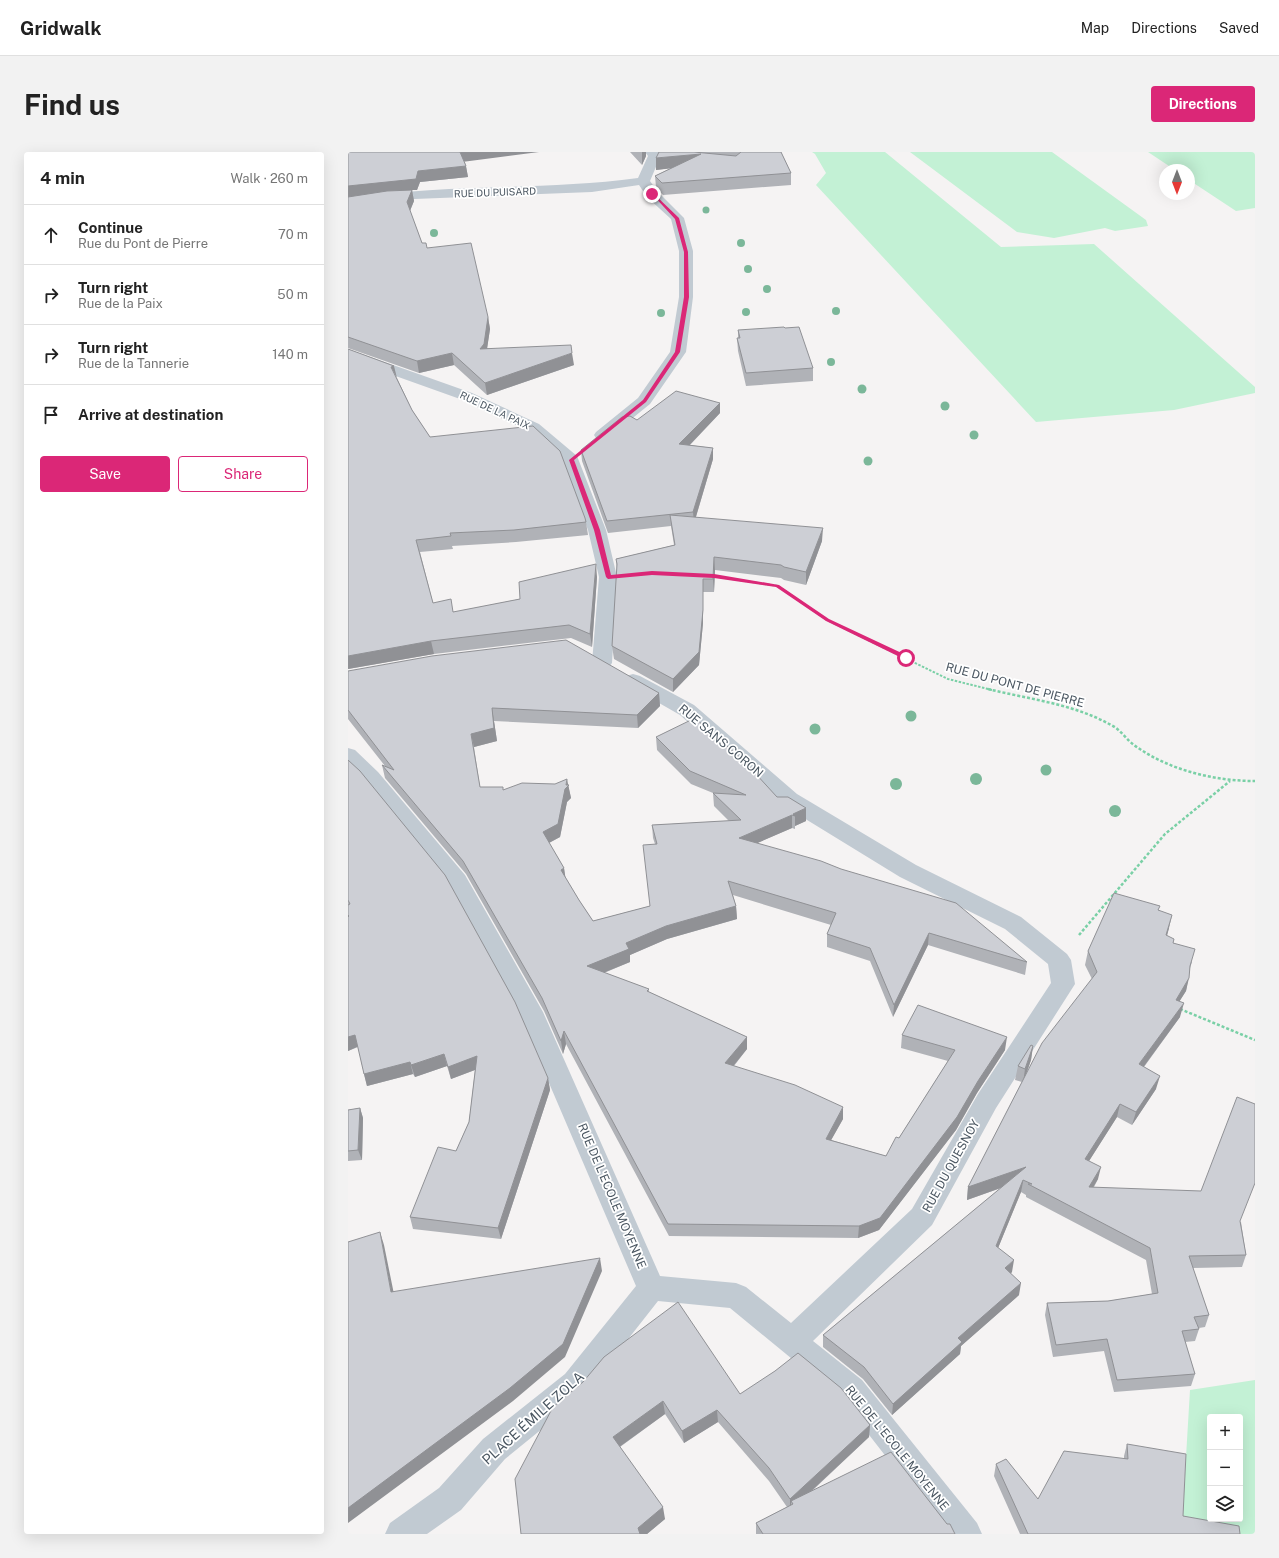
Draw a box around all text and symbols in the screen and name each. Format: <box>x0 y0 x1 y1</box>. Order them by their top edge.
text: Gridwalk <box>20 17 101 39</box>
text: Map <box>1081 20 1109 36</box>
text: Directions <box>1131 20 1197 36</box>
text: Saved <box>1219 20 1259 36</box>
button: Directions <box>1151 86 1255 122</box>
text: Find us <box>24 88 120 121</box>
north arrow <box>1159 164 1195 200</box>
text: 4 min <box>40 168 85 188</box>
text: Walk · 260 m <box>230 171 308 186</box>
street label: RUE DU PUISARD <box>454 185 536 199</box>
route end <box>643 185 661 203</box>
text: Continue <box>78 219 143 236</box>
icon: ahead <box>40 224 62 246</box>
text: 70 m <box>278 227 308 242</box>
text: Rue du Pont de Pierre <box>78 236 208 251</box>
text: Turn right <box>78 279 148 296</box>
icon: right <box>40 284 62 306</box>
text: 50 m <box>277 287 308 302</box>
text: Rue de la Paix <box>78 296 163 311</box>
text: Turn right <box>78 339 148 356</box>
icon: right <box>40 344 62 366</box>
text: 140 m <box>272 347 308 362</box>
text: Rue de la Tannerie <box>78 356 189 371</box>
street label: RUE DE LA PAIX <box>458 389 532 432</box>
icon: arrive <box>40 404 62 426</box>
text: Arrive at destination <box>78 406 223 423</box>
button: Save <box>40 456 170 492</box>
button: Share <box>178 456 308 492</box>
route start <box>897 649 915 667</box>
street label: RUE DU PONT DE PIERRE <box>944 660 1086 710</box>
street label: RUE SANS CORON <box>676 702 766 780</box>
street label: RUE DU QUESNOY <box>920 1117 983 1215</box>
street label: RUE DE L'ECOLE MOYENNE <box>575 1121 649 1271</box>
street label: PLACE ÉMILE ZOLA <box>478 1367 587 1468</box>
street label: RUE DE L'ECOLE MOYENNE <box>842 1383 952 1513</box>
map controls <box>1207 1414 1243 1522</box>
button: + <box>1207 1414 1243 1450</box>
button: − <box>1207 1450 1243 1486</box>
button: layers <box>1207 1486 1243 1522</box>

